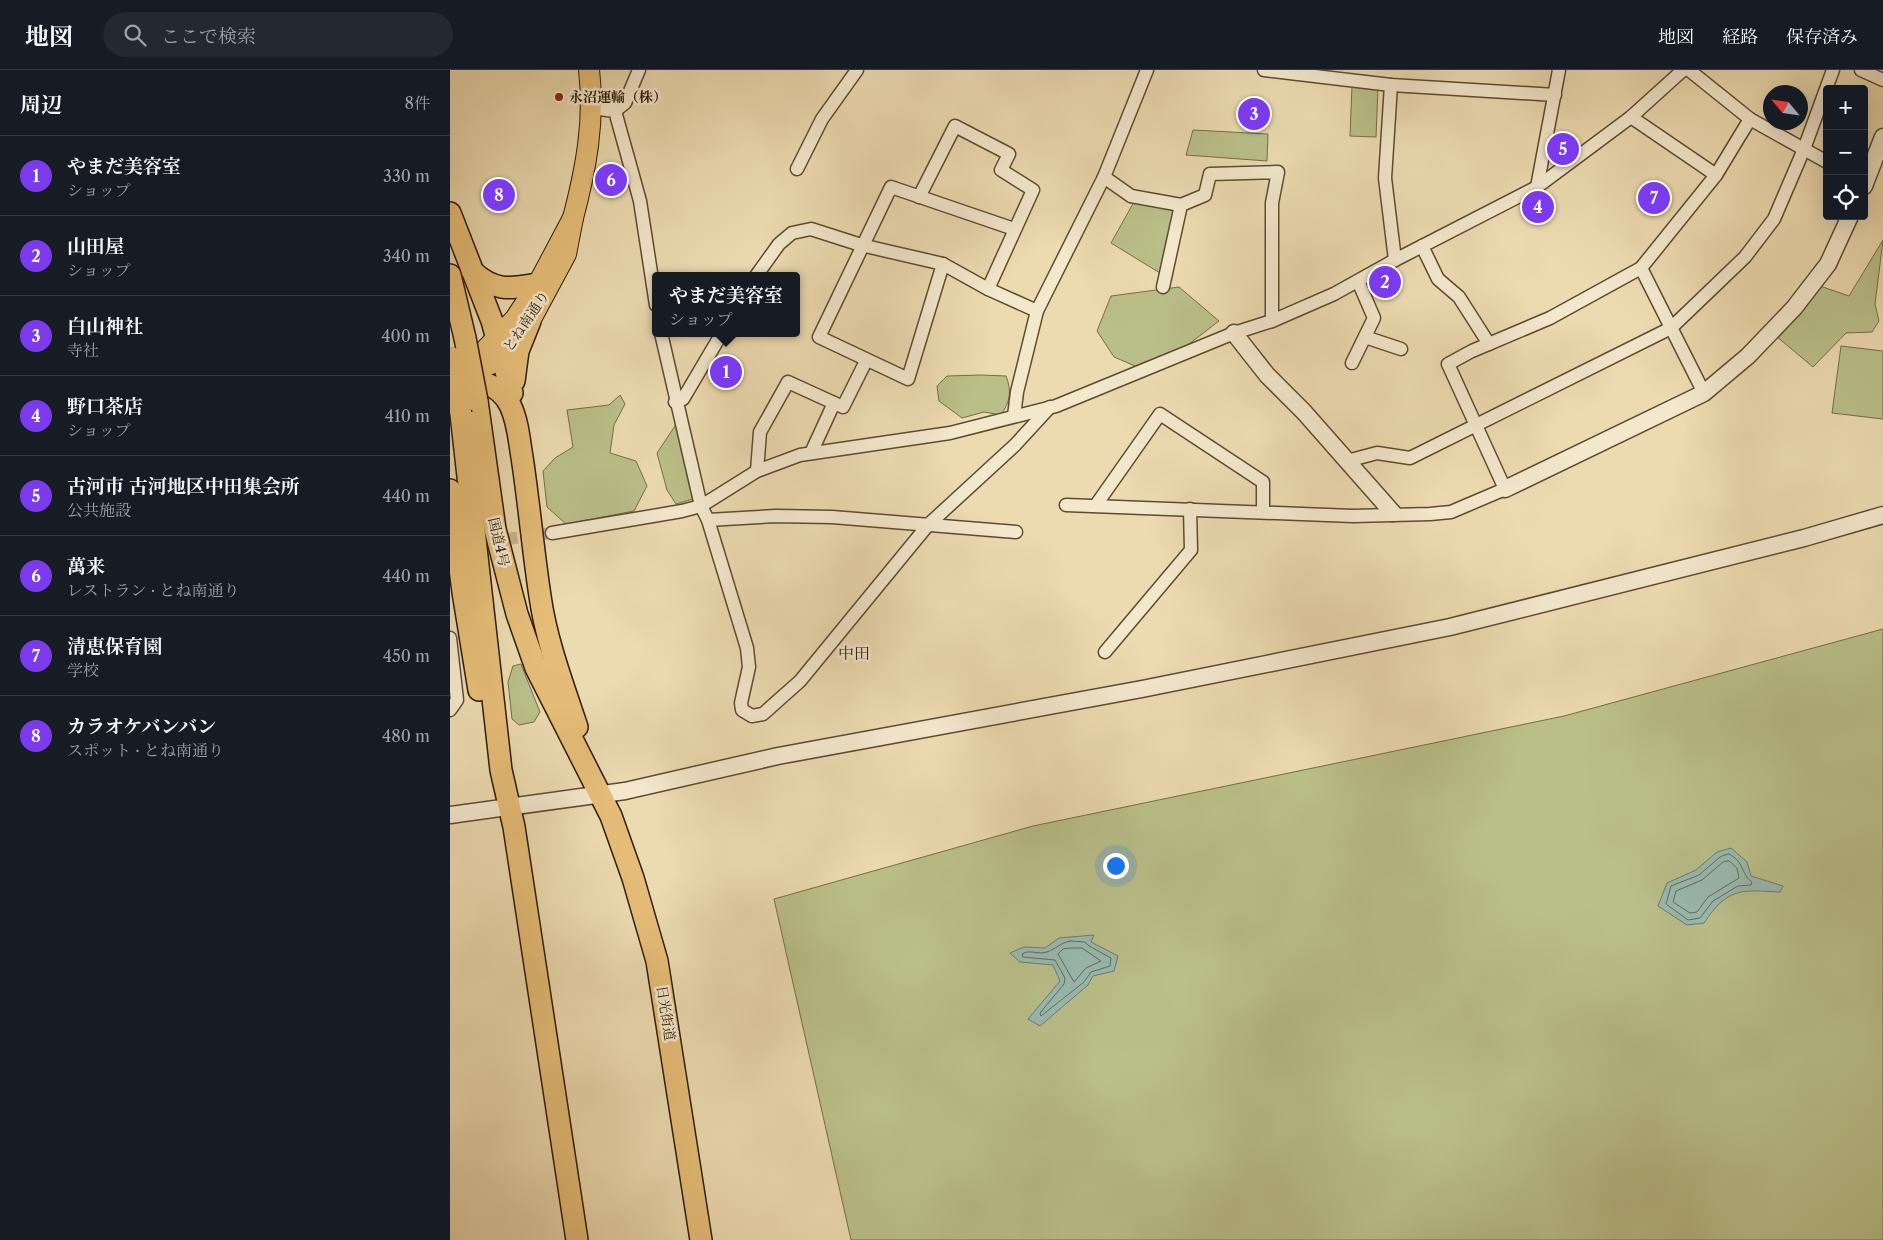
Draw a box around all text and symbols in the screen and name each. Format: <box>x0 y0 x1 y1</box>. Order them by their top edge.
search box <box>103 12 453 57</box>
icon: search <box>121 21 149 49</box>
text: 地図 <box>25 22 73 51</box>
text: ここで検索 <box>161 25 256 48</box>
text: 地図 <box>1658 26 1694 48</box>
text: 経路 <box>1722 26 1758 48</box>
text: 保存済み <box>1786 26 1858 48</box>
north arrow <box>1763 85 1808 130</box>
map controls <box>1823 85 1868 220</box>
button: + <box>1823 85 1868 130</box>
place label: 永沼運輸（株） <box>569 88 667 106</box>
marker: 永沼運輸（株） <box>553 91 565 103</box>
text: 周辺 <box>20 92 62 117</box>
text: 8件 <box>405 93 430 113</box>
pin: 3 <box>1238 95 1270 133</box>
pin: 5 <box>1547 130 1579 168</box>
button: − <box>1823 130 1868 175</box>
text: やまだ美容室 <box>67 155 181 178</box>
pin: 6 <box>595 161 627 199</box>
text: 1 <box>32 166 40 186</box>
text: 330 m <box>383 166 430 186</box>
button: locate <box>1823 175 1868 220</box>
pin: 8 <box>483 176 515 214</box>
pin: 7 <box>1638 179 1670 217</box>
text: ショップ <box>67 180 131 200</box>
pin: 4 <box>1522 188 1554 226</box>
text: 山田屋 <box>67 235 124 258</box>
text: 2 <box>31 246 41 266</box>
text: 340 m <box>383 246 430 266</box>
text: ショップ <box>67 260 131 280</box>
pin: 2 <box>1369 263 1401 301</box>
popup <box>652 272 800 337</box>
text: やまだ美容室 <box>669 284 783 307</box>
street label: とね南通り <box>499 287 553 355</box>
text: ショップ <box>669 309 733 329</box>
text: 白山神社 <box>67 315 143 338</box>
text: 3 <box>31 326 41 346</box>
text: 400 m <box>381 326 430 346</box>
text: 寺社 <box>67 340 99 360</box>
pin: 1 <box>710 353 742 391</box>
text: 野口茶店 <box>67 395 143 418</box>
text: 4 <box>31 406 41 426</box>
text: 410 m <box>385 406 430 426</box>
text: ショップ <box>67 420 131 440</box>
text: 古河市 古河地区中田集会所 <box>67 475 300 498</box>
text: 5 <box>32 486 40 506</box>
text: 440 m <box>382 486 430 506</box>
text: 公共施設 <box>67 500 131 520</box>
street label: 国道4号 <box>485 516 513 568</box>
text: 萬来 <box>67 555 105 578</box>
text: 6 <box>31 566 41 586</box>
text: 440 m <box>382 566 430 586</box>
text: レストラン · とね南通り <box>67 580 240 600</box>
text: 清恵保育園 <box>67 635 162 658</box>
district label: 中田 <box>838 643 870 663</box>
text: 7 <box>32 646 40 666</box>
text: 450 m <box>383 646 430 666</box>
text: 学校 <box>67 660 99 680</box>
text: カラオケバンバン <box>67 715 216 738</box>
text: 8 <box>31 726 41 746</box>
text: 480 m <box>382 726 430 746</box>
text: スポット · とね南通り <box>67 740 224 760</box>
your location <box>1103 853 1129 879</box>
street label: 日光街道 <box>653 984 679 1042</box>

